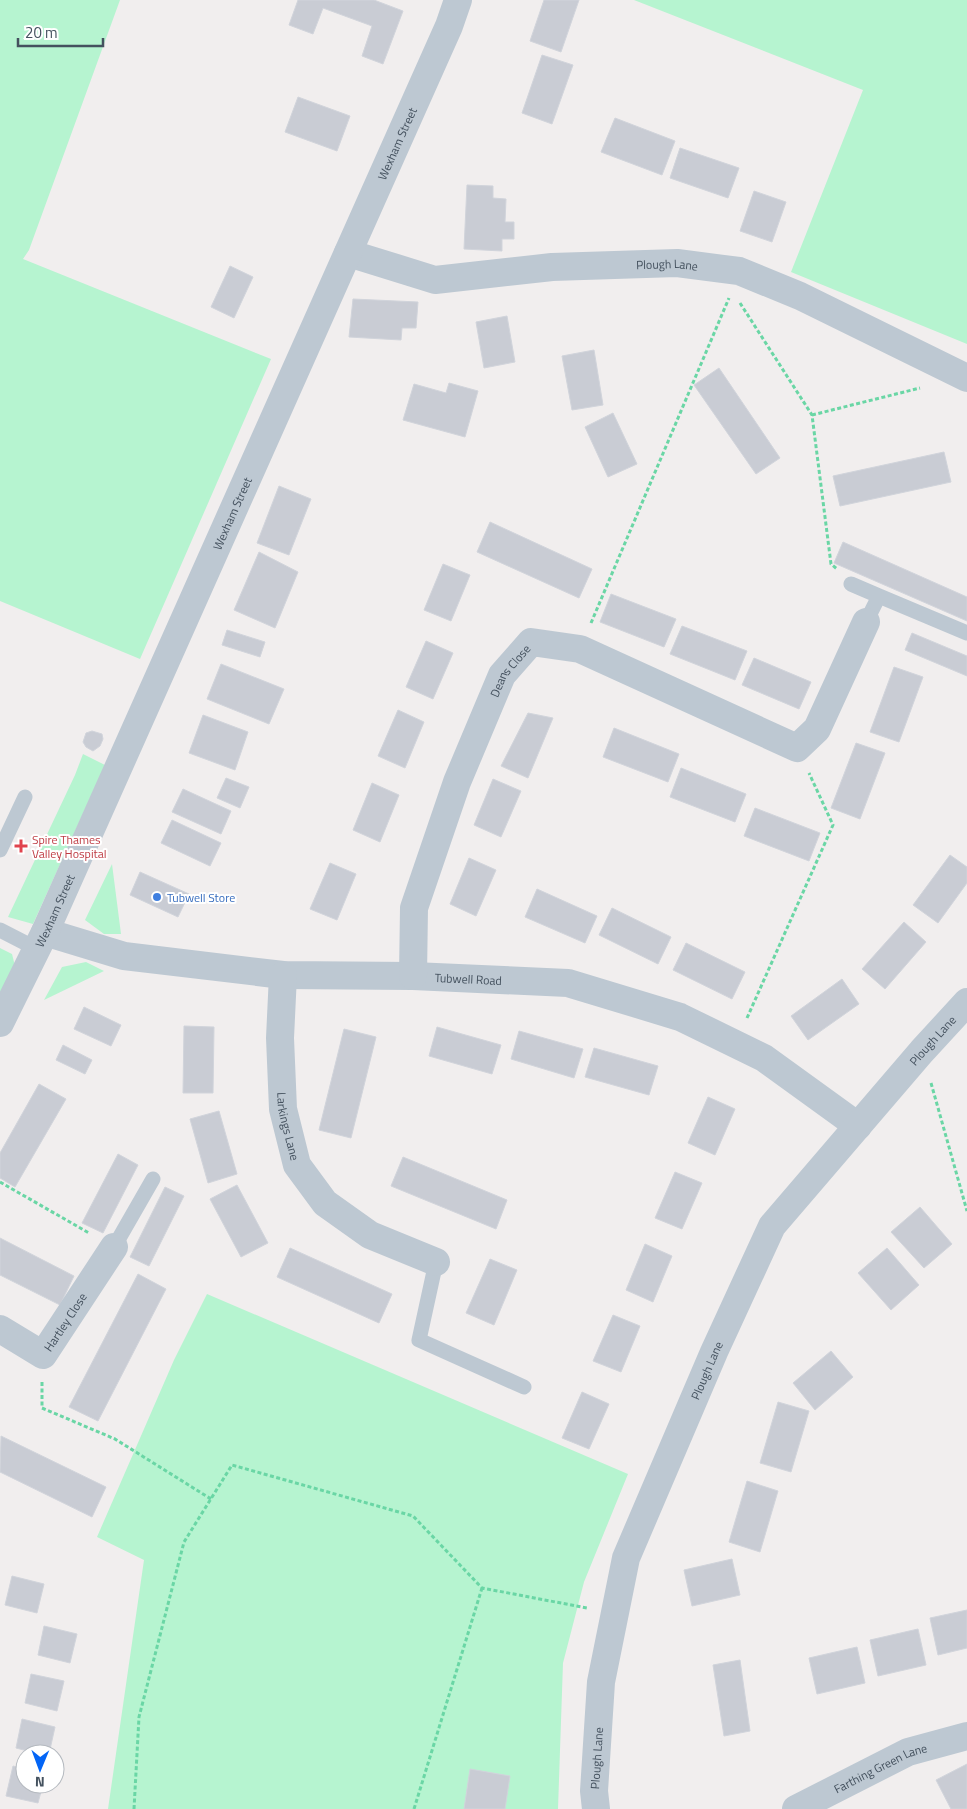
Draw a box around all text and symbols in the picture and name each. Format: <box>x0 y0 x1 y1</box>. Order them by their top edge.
scale bar <box>18 15 102 47</box>
text: 20 m <box>25 21 58 44</box>
street label: Wexham Street <box>372 103 422 183</box>
street label: Plough Lane <box>636 253 699 275</box>
street label: Wexham Street <box>207 473 257 553</box>
street label: Deans Close <box>484 640 535 700</box>
place label: Spire Thames Valley Hospital <box>32 830 107 863</box>
marker: Spire Thames Valley Hospital <box>14 839 28 853</box>
street label: Wexham Street <box>30 870 79 950</box>
place label: Tubwell Store <box>167 888 235 907</box>
marker: Tubwell Store <box>151 891 163 903</box>
street label: Tubwell Road <box>434 967 502 990</box>
street label: Plough Lane <box>904 1011 960 1069</box>
street label: Larkings Lane <box>273 1092 305 1162</box>
street label: Hartley Close <box>38 1289 91 1355</box>
street label: Plough Lane <box>685 1338 727 1403</box>
street label: Plough Lane <box>585 1727 608 1790</box>
street label: Farthing Green Lane <box>830 1738 929 1798</box>
north arrow <box>15 1744 65 1794</box>
text: N <box>35 1772 45 1793</box>

